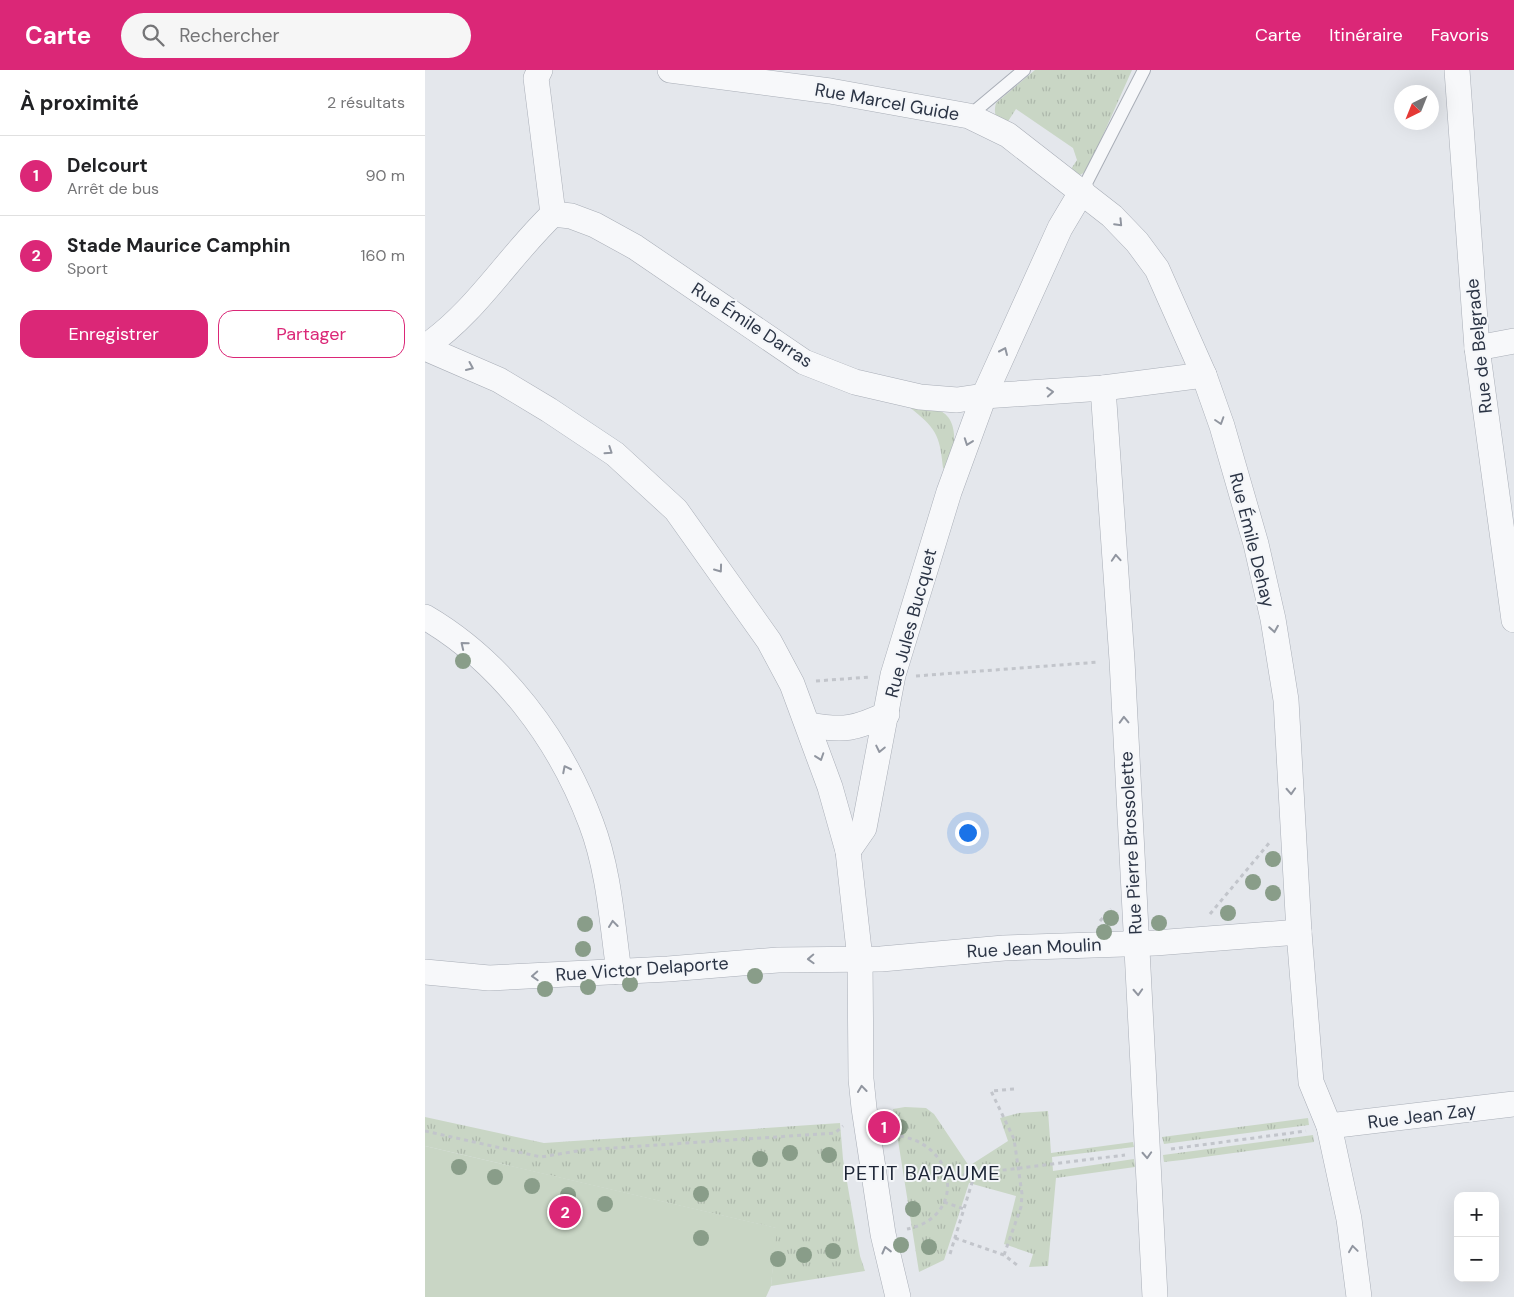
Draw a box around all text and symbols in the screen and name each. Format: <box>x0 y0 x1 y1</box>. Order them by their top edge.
search box <box>121 13 471 58</box>
text: Carte <box>25 20 91 51</box>
icon: search <box>139 21 167 49</box>
text: Rechercher <box>179 23 280 48</box>
text: Carte <box>1255 23 1301 47</box>
text: Itinéraire <box>1329 23 1403 47</box>
text: Favoris <box>1431 23 1489 47</box>
street label: Rue Marcel Guide <box>813 77 961 127</box>
north arrow <box>1394 85 1439 130</box>
text: À proximité <box>20 89 139 117</box>
text: 2 résultats <box>327 92 405 113</box>
text: Delcourt <box>67 153 148 178</box>
text: 1 <box>33 165 39 186</box>
text: 90 m <box>365 165 405 186</box>
text: Arrêt de bus <box>67 178 159 199</box>
one-way arrow <box>1113 217 1122 226</box>
text: Stade Maurice Camphin <box>67 233 290 258</box>
text: 2 <box>31 245 41 266</box>
text: 160 m <box>361 245 405 266</box>
text: Sport <box>67 258 108 279</box>
street label: Rue Émile Darras <box>687 277 817 373</box>
street label: Rue de Belgrade <box>1460 277 1498 415</box>
button: Enregistrer <box>20 310 208 358</box>
button: Partager <box>218 310 405 358</box>
one-way arrow <box>998 347 1009 356</box>
one-way arrow <box>465 361 474 371</box>
one-way arrow <box>1046 386 1054 397</box>
one-way arrow <box>1214 417 1224 425</box>
one-way arrow <box>964 437 974 445</box>
one-way arrow <box>604 444 613 454</box>
street label: Rue Émile Dehay <box>1224 470 1280 610</box>
street label: Rue Jules Bucquet <box>880 546 942 700</box>
one-way arrow <box>1110 554 1121 562</box>
one-way arrow <box>713 563 722 573</box>
one-way arrow <box>1269 625 1279 633</box>
one-way arrow <box>461 642 470 650</box>
one-way arrow <box>1119 716 1130 724</box>
one-way arrow <box>875 744 886 753</box>
street label: Rue Pierre Brossolette <box>1114 751 1148 935</box>
one-way arrow <box>814 752 824 761</box>
one-way arrow <box>562 765 573 774</box>
one-way arrow <box>1285 787 1296 795</box>
your location <box>955 820 981 846</box>
one-way arrow <box>608 919 618 928</box>
street label: Rue Jean Moulin <box>966 932 1102 964</box>
street label: Rue Victor Delaporte <box>555 951 729 987</box>
one-way arrow <box>807 953 815 964</box>
one-way arrow <box>531 971 539 982</box>
one-way arrow <box>1133 989 1144 997</box>
one-way arrow <box>857 1085 868 1093</box>
street label: Rue Jean Zay <box>1366 1097 1478 1135</box>
pin: 1 <box>868 1108 900 1146</box>
one-way arrow <box>1142 1151 1153 1159</box>
district label: PETIT BAPAUME <box>843 1160 1001 1186</box>
map controls <box>1454 1192 1499 1282</box>
button: + <box>1454 1192 1499 1237</box>
pin: 2 <box>549 1193 581 1231</box>
button: − <box>1454 1237 1499 1282</box>
one-way arrow <box>1348 1244 1359 1252</box>
one-way arrow <box>882 1246 892 1254</box>

